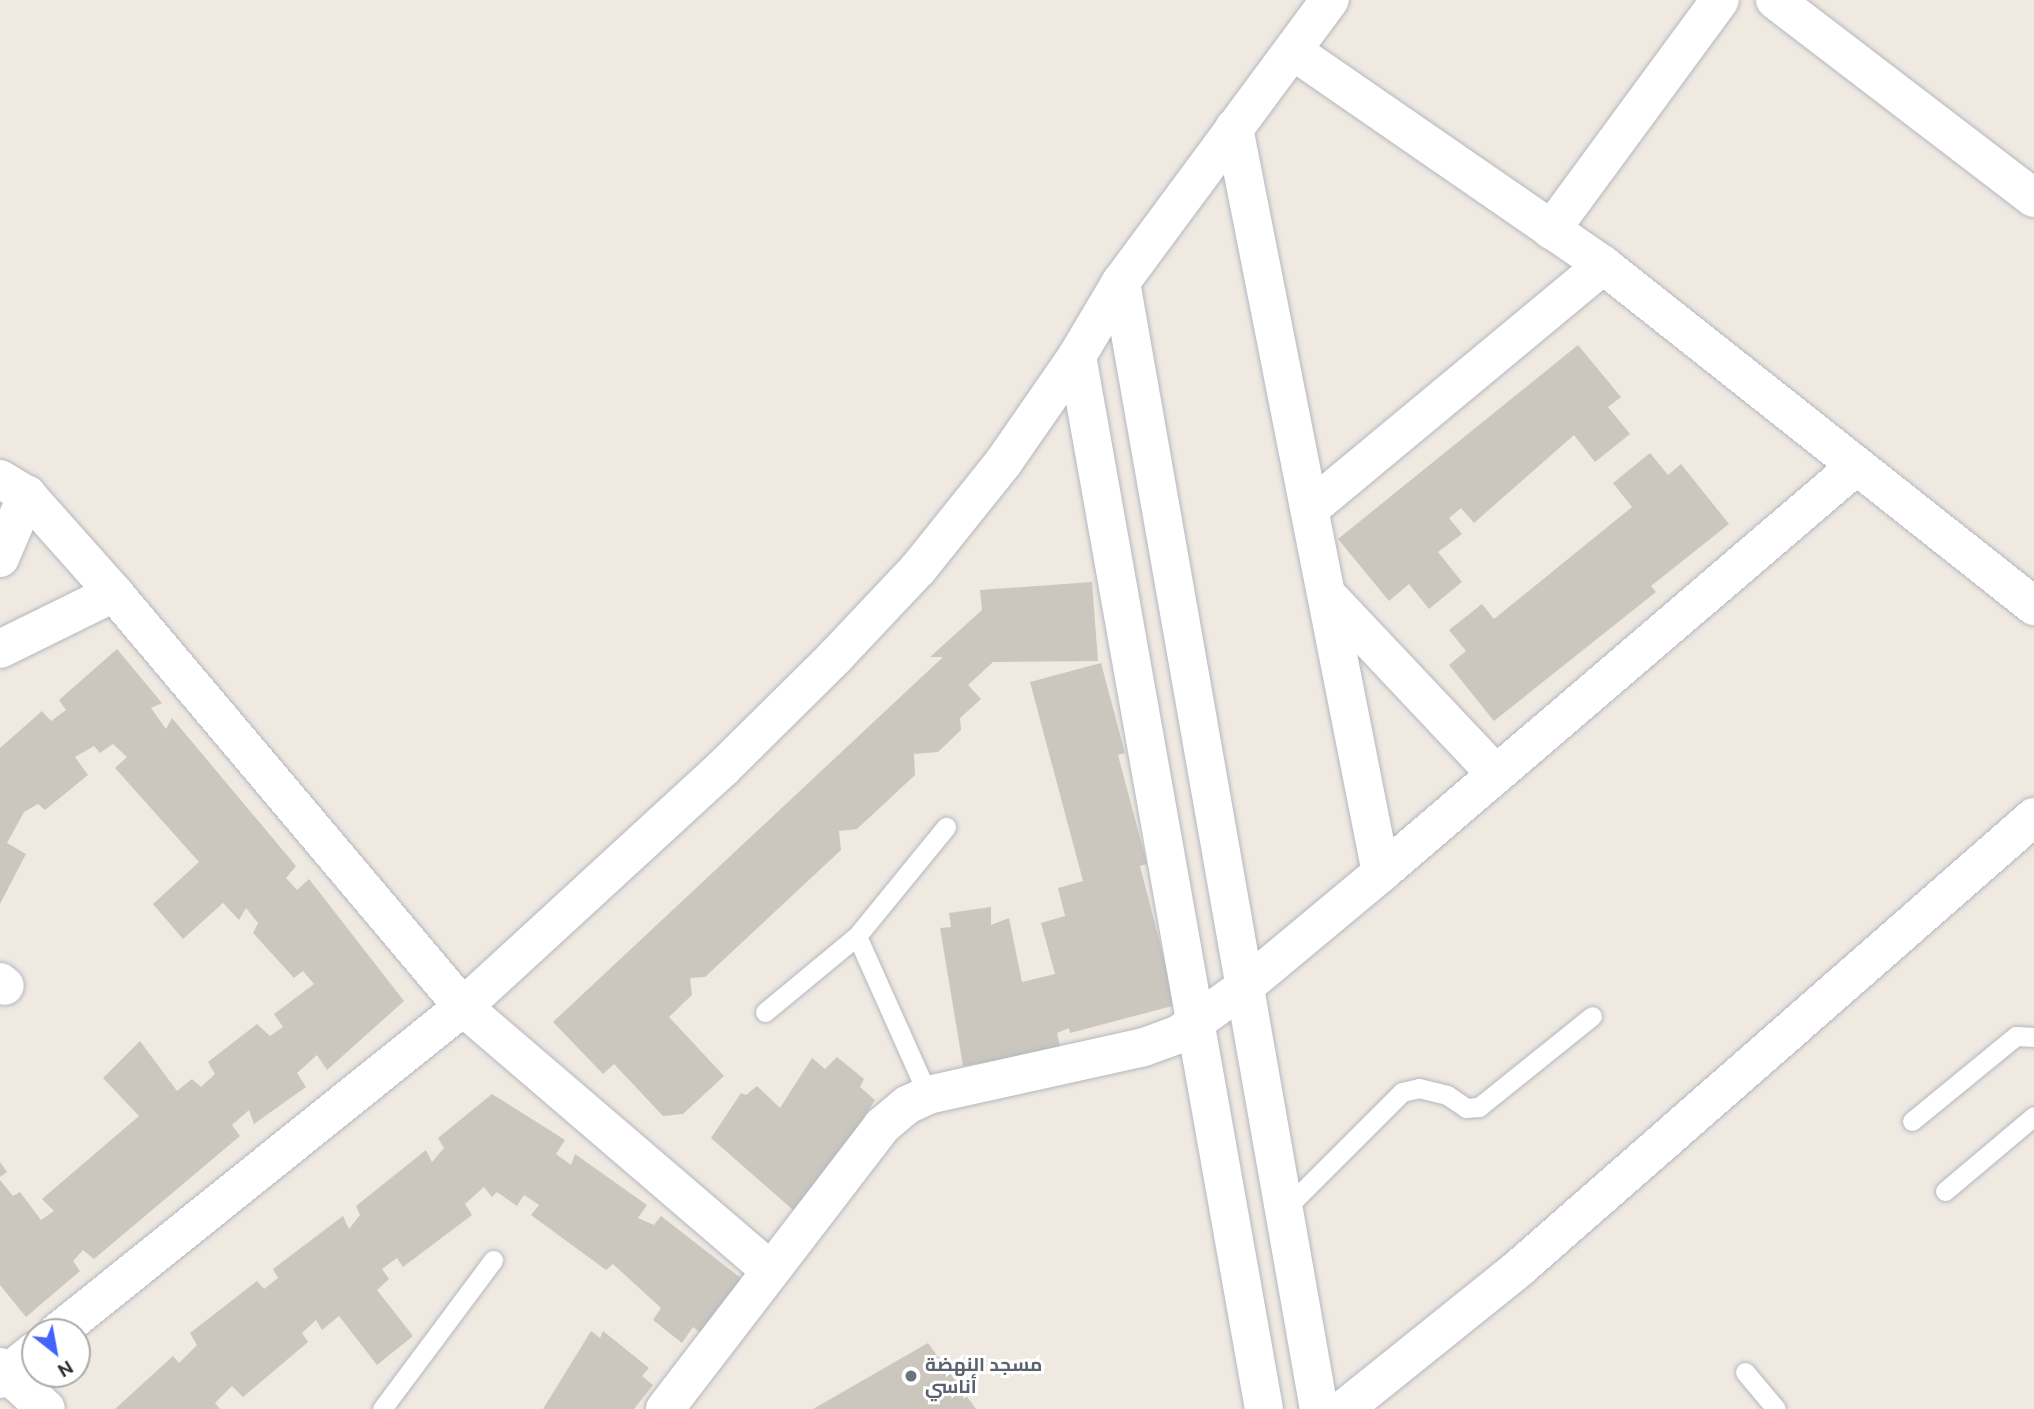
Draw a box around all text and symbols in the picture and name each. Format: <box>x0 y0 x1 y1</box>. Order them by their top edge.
north arrow <box>21 1318 91 1388</box>
place label: مسجد النهضة أناسي <box>925 1354 1042 1398</box>
text: N <box>54 1356 78 1382</box>
marker: مسجد النهضة أناسي <box>903 1368 919 1384</box>

